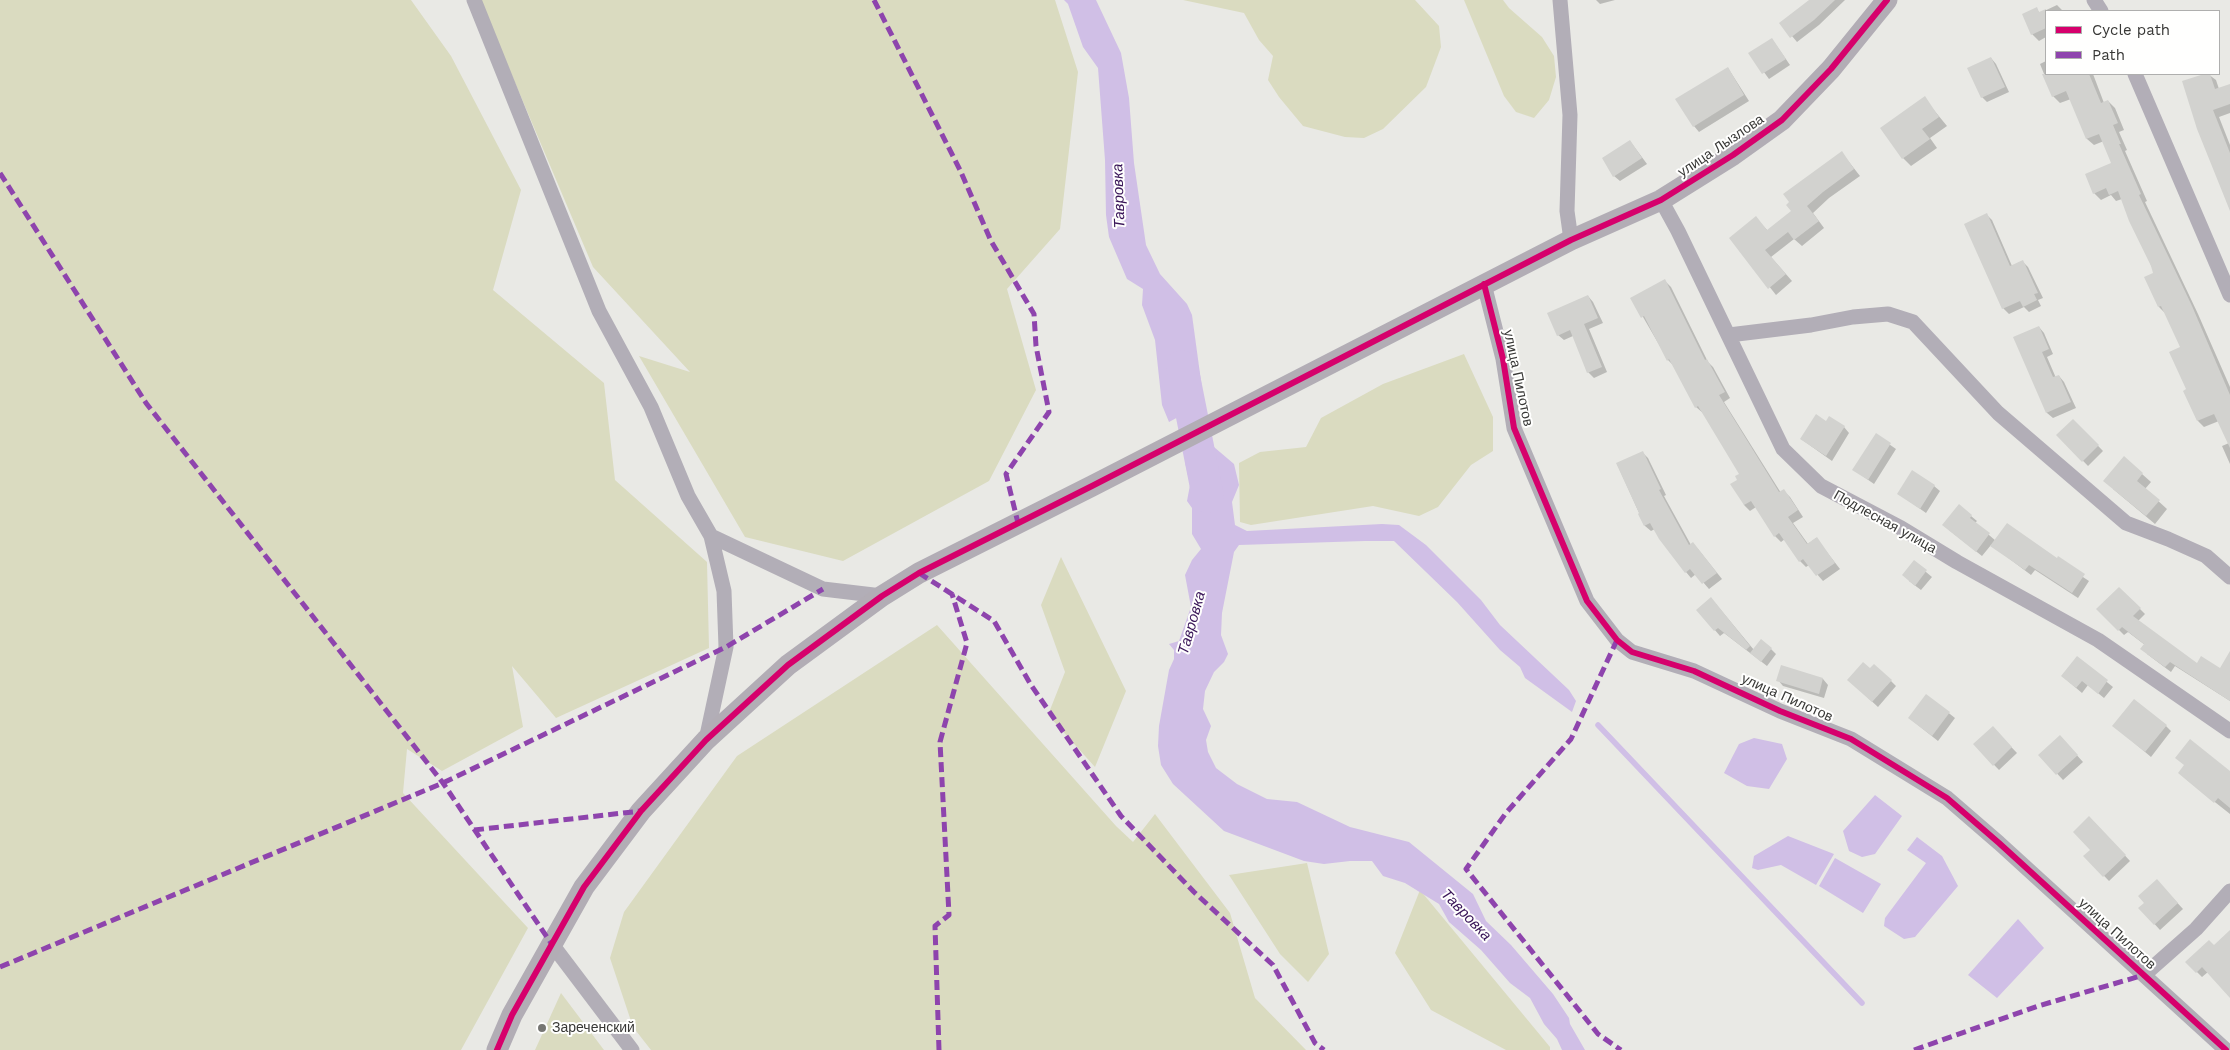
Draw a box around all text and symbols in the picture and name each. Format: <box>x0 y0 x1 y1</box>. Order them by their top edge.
legend <box>2045 10 2220 75</box>
text: Cycle path <box>2092 21 2170 39</box>
text: Path <box>2092 46 2125 64</box>
street label: улица Лызлова <box>1675 111 1767 181</box>
water label: Тавровка <box>1109 163 1129 229</box>
street label: улица Пилотов <box>1500 328 1536 428</box>
street label: Подлесная улица <box>1831 487 1939 557</box>
water label: Тавровка <box>1174 589 1210 657</box>
street label: улица Пилотов <box>1739 670 1835 726</box>
water label: Тавровка <box>1437 885 1495 945</box>
street label: улица Пилотов <box>2075 895 2159 973</box>
place label: Зареченский <box>552 1020 635 1036</box>
marker: Зареченский <box>536 1022 548 1034</box>

